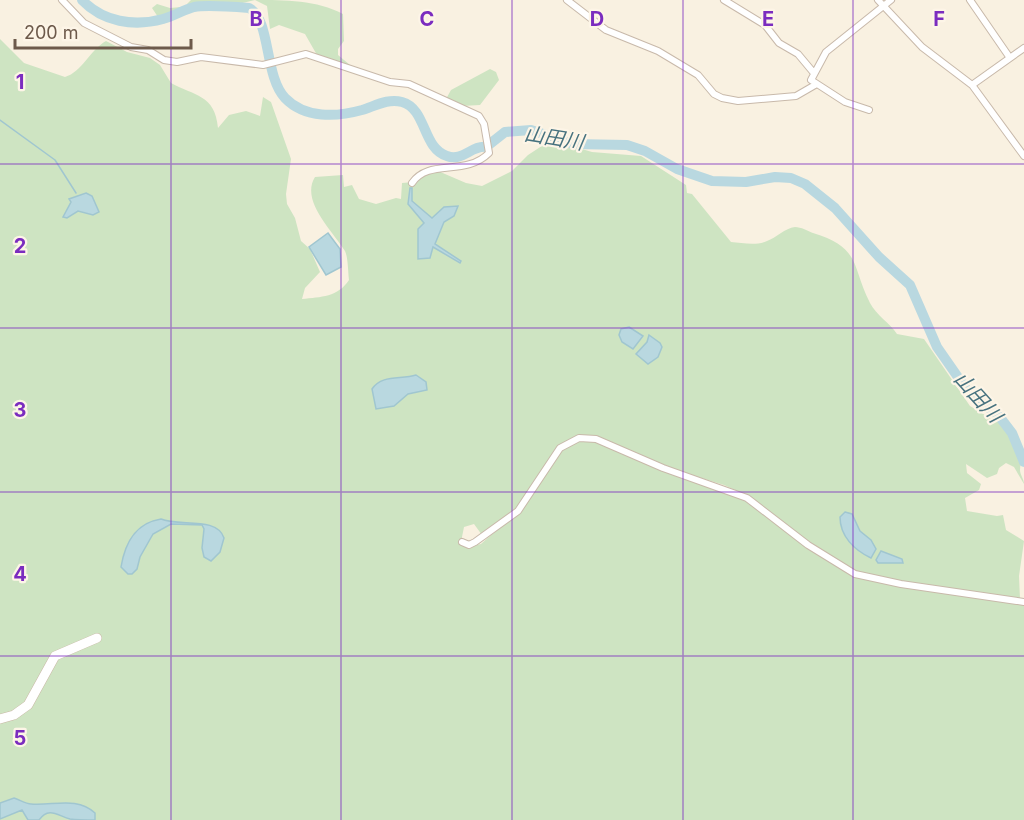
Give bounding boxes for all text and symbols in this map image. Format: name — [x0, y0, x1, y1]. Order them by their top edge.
text: B — [249, 7, 263, 31]
text: C — [420, 7, 434, 31]
text: D — [590, 7, 604, 31]
text: E — [762, 7, 774, 31]
text: F — [933, 7, 945, 31]
scale bar — [15, 12, 190, 50]
text: 200 m — [24, 22, 79, 43]
text: 1 — [16, 70, 24, 94]
water label: 山田川 — [522, 121, 587, 155]
text: 2 — [14, 234, 26, 258]
water label: 山田川 — [949, 367, 1008, 429]
text: 3 — [14, 398, 26, 422]
text: 4 — [13, 562, 27, 586]
text: 5 — [14, 726, 26, 750]

